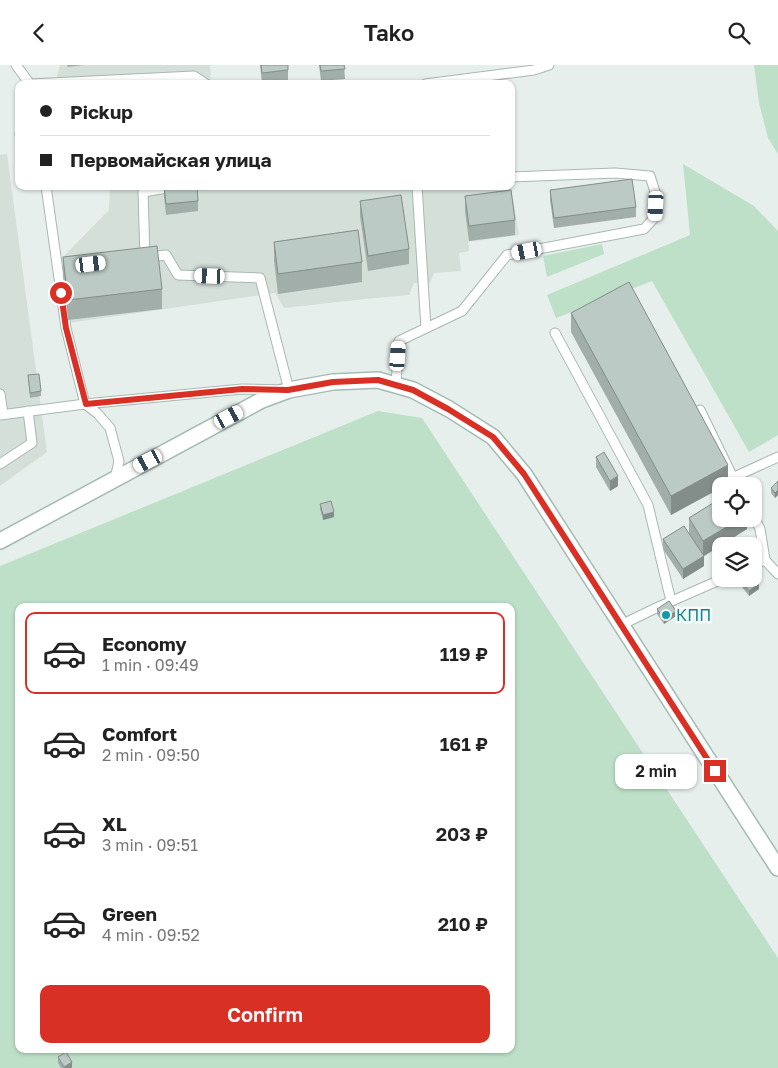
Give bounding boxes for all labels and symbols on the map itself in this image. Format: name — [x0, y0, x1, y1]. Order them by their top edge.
car — [647, 191, 664, 221]
car — [510, 241, 543, 261]
car — [75, 255, 106, 273]
car — [194, 268, 225, 284]
route start — [50, 282, 72, 304]
car — [389, 341, 406, 371]
car — [212, 403, 245, 431]
car — [131, 447, 164, 475]
place label: КПП — [676, 605, 711, 625]
marker: КПП — [660, 609, 672, 621]
callout: 2 min — [615, 753, 698, 789]
route end — [704, 760, 726, 782]

